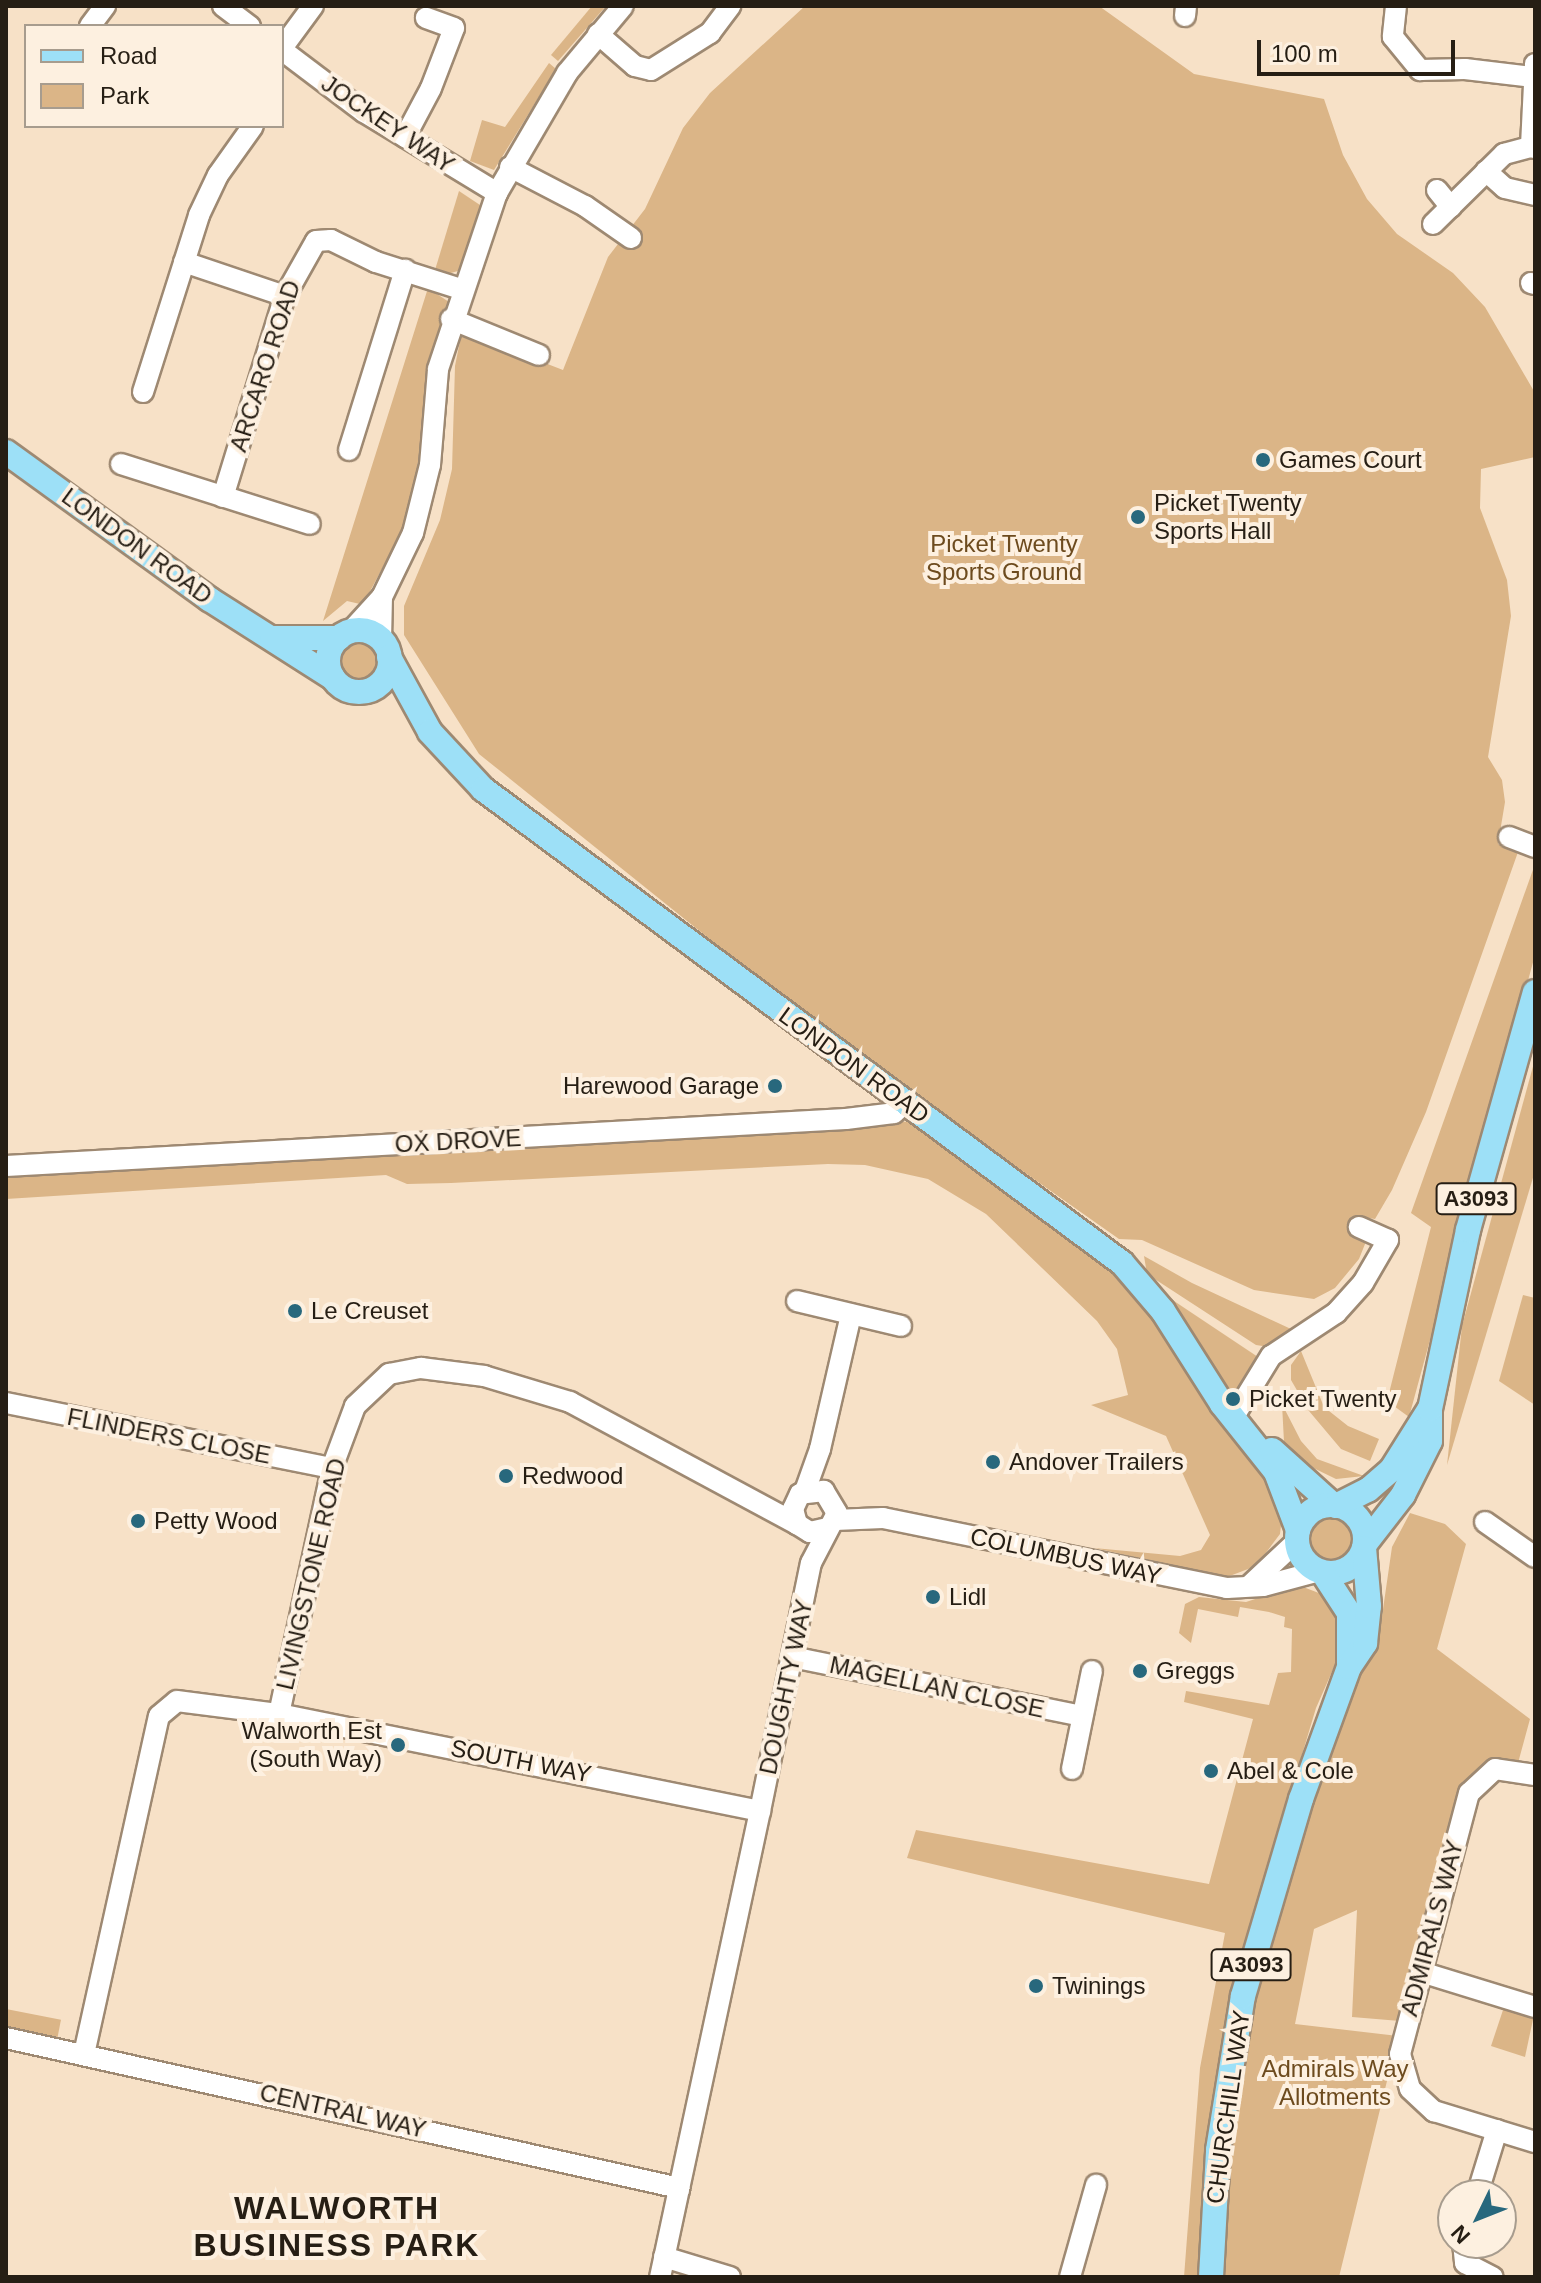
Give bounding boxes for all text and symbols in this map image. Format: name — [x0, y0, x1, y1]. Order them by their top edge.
legend — [24, 24, 284, 128]
scale bar — [1261, 24, 1459, 74]
text: 100 m — [1271, 40, 1338, 67]
text: Road — [100, 42, 157, 69]
street label: JOCKEY WAY — [316, 69, 460, 179]
text: Park — [100, 82, 149, 109]
street label: ARCARO ROAD — [224, 277, 306, 455]
place label: Games Court — [1279, 446, 1422, 474]
marker: Games Court — [1254, 451, 1272, 469]
street label: LONDON ROAD — [56, 482, 218, 610]
place label: Picket Twenty Sports Hall — [1154, 489, 1302, 545]
marker: Picket Twenty Sports Hall — [1129, 508, 1147, 526]
park label: Picket Twenty Sports Ground — [926, 530, 1082, 586]
street label: LONDON ROAD — [773, 1001, 935, 1129]
place label: Harewood Garage — [563, 1072, 759, 1100]
marker: Harewood Garage — [766, 1077, 784, 1095]
street label: OX DROVE — [394, 1123, 522, 1159]
road number: A3093 — [1434, 1181, 1518, 1217]
place label: Le Creuset — [311, 1297, 428, 1325]
marker: Le Creuset — [286, 1302, 304, 1320]
place label: Picket Twenty — [1249, 1385, 1397, 1413]
marker: Picket Twenty — [1224, 1390, 1242, 1408]
street label: FLINDERS CLOSE — [65, 1402, 273, 1470]
place label: Andover Trailers — [1009, 1448, 1184, 1476]
marker: Andover Trailers — [984, 1453, 1002, 1471]
street label: LIVINGSTONE ROAD — [270, 1455, 352, 1693]
place label: Redwood — [522, 1462, 623, 1490]
marker: Redwood — [497, 1467, 515, 1485]
place label: Petty Wood — [154, 1507, 278, 1535]
marker: Petty Wood — [129, 1512, 147, 1530]
street label: COLUMBUS WAY — [968, 1522, 1164, 1590]
place label: Lidl — [949, 1583, 986, 1611]
marker: Lidl — [924, 1588, 942, 1606]
street label: DOUGHTY WAY — [753, 1597, 819, 1777]
street label: MAGELLAN CLOSE — [827, 1650, 1047, 1724]
place label: Greggs — [1156, 1657, 1235, 1685]
marker: Greggs — [1131, 1662, 1149, 1680]
place label: Walworth Est (South Way) — [242, 1717, 382, 1773]
street label: SOUTH WAY — [448, 1733, 594, 1789]
marker: Walworth Est (South Way) — [389, 1736, 407, 1754]
place label: Abel & Cole — [1227, 1757, 1354, 1785]
marker: Abel & Cole — [1202, 1762, 1220, 1780]
street label: ADMIRALS WAY — [1395, 1837, 1469, 2019]
road number: A3093 — [1209, 1947, 1293, 1983]
place label: Twinings — [1052, 1972, 1145, 2000]
marker: Twinings — [1027, 1977, 1045, 1995]
street label: CHURCHILL WAY — [1200, 2008, 1256, 2206]
park label: Admirals Way Allotments — [1261, 2055, 1409, 2111]
street label: CENTRAL WAY — [257, 2078, 429, 2144]
north arrow — [1437, 2179, 1517, 2259]
district label: WALWORTH BUSINESS PARK — [194, 2190, 480, 2265]
text: N — [1446, 2220, 1475, 2249]

